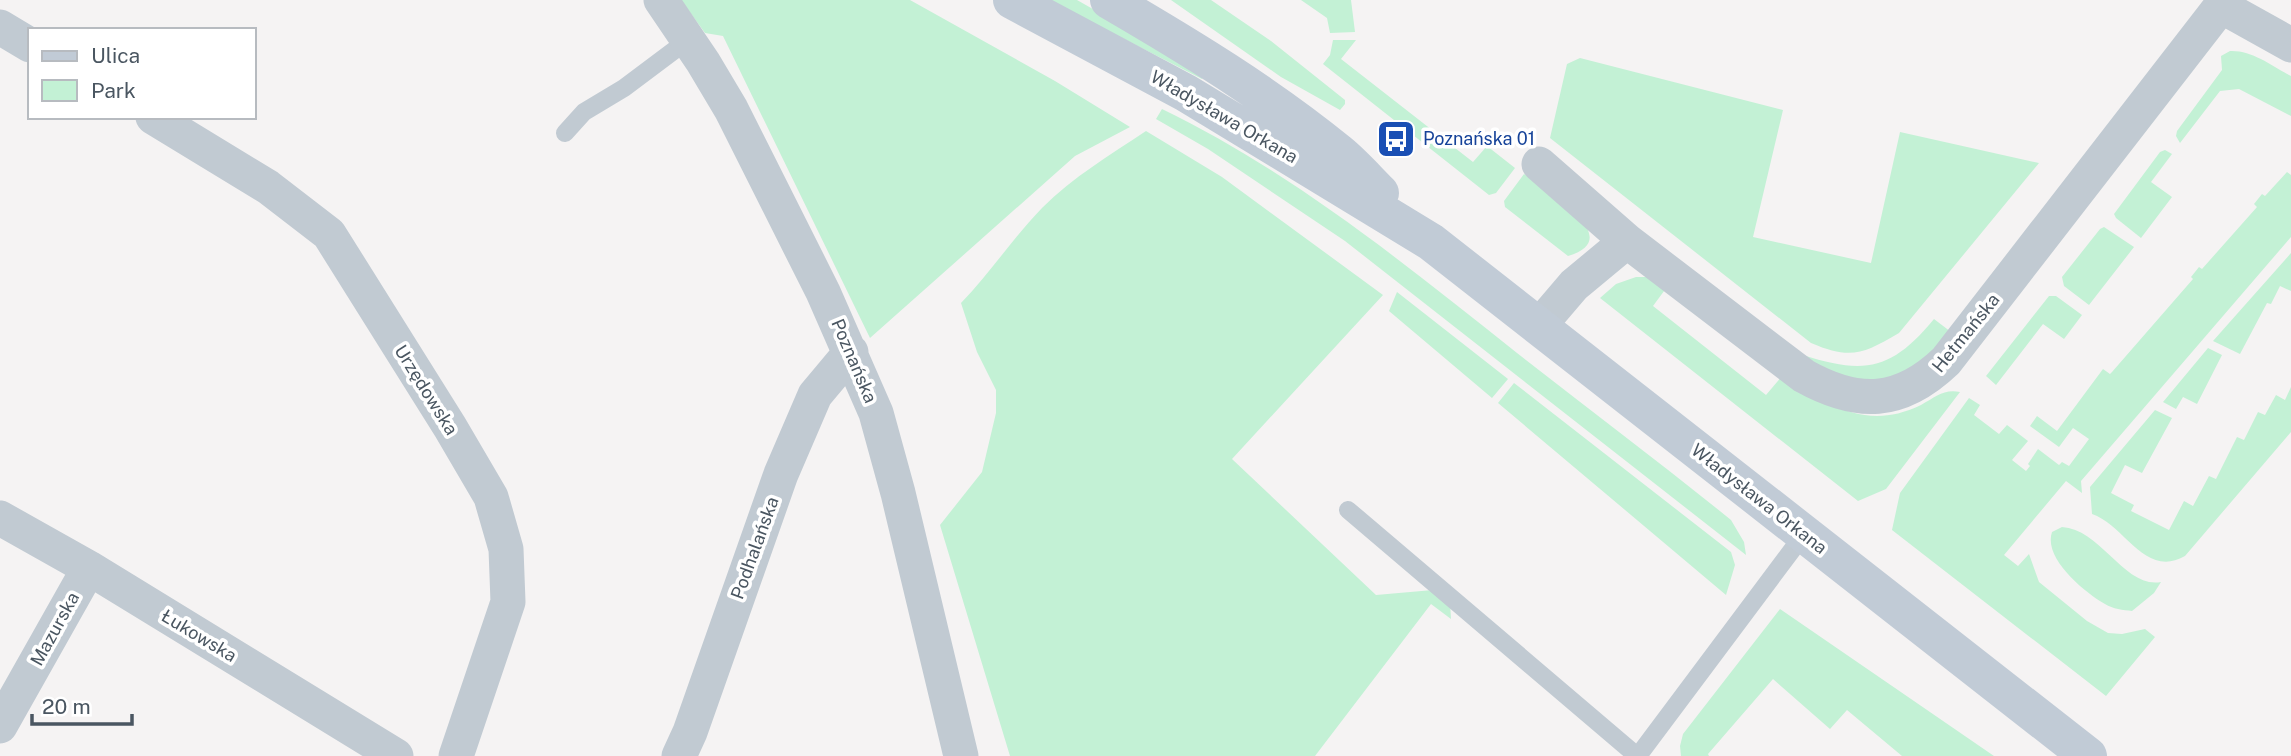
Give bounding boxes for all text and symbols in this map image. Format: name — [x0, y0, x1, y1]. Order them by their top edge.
legend — [28, 28, 256, 119]
text: Ulica — [91, 43, 140, 68]
street label: Władysława Orkana — [1147, 66, 1302, 167]
text: Park — [91, 78, 136, 103]
bus stop icon: Poznańska 01 — [1375, 118, 1417, 160]
place label: Poznańska 01 — [1423, 128, 1535, 149]
street label: Hetmańska — [1928, 289, 2004, 376]
street label: Poznańska — [827, 316, 882, 406]
street label: Urzędowska — [390, 341, 462, 439]
street label: Władysława Orkana — [1687, 439, 1831, 558]
street label: Podhalańska — [726, 494, 783, 602]
street label: Mazurska — [26, 588, 83, 669]
street label: Łukowska — [158, 605, 240, 666]
scale bar — [32, 682, 131, 726]
text: 20 m — [42, 694, 91, 719]

